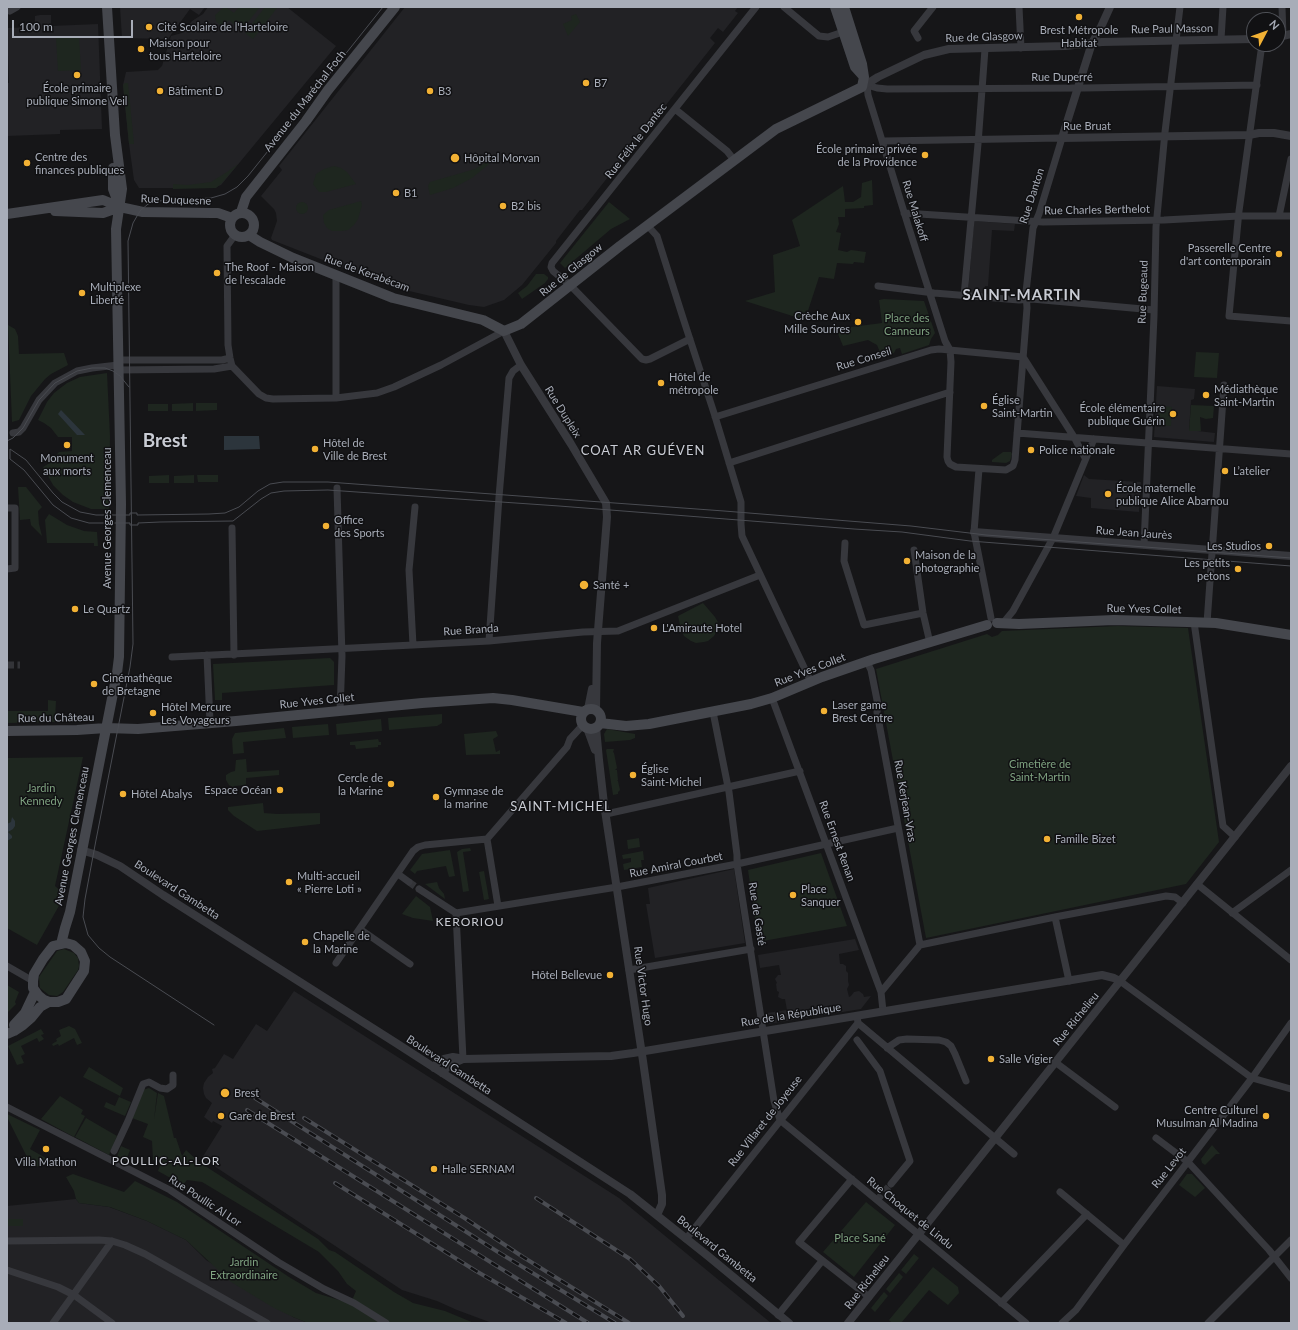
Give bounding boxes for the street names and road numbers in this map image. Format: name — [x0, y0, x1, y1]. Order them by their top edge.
street label: Rue Paul Masson — [1131, 22, 1213, 36]
street label: Rue de Glasgow — [945, 29, 1023, 45]
street label: Avenue du Maréchal Foch — [261, 48, 349, 154]
street label: Rue Duperré — [1031, 70, 1093, 84]
street label: Rue Félix le Dantec — [602, 101, 670, 181]
street label: Rue Bruat — [1063, 119, 1111, 133]
street label: Rue Danton — [1017, 167, 1047, 225]
street label: Rue Malakoff — [899, 179, 931, 243]
street label: Rue Duquesne — [140, 192, 212, 208]
street label: Rue Charles Berthelot — [1044, 202, 1150, 218]
street label: Rue de Glasgow — [537, 241, 605, 299]
street label: Rue de Kerabécam — [322, 251, 412, 295]
street label: Rue Bugeaud — [1135, 260, 1151, 324]
street label: Rue Conseil — [835, 344, 893, 374]
street label: Rue Dupleix — [542, 384, 584, 440]
street label: Avenue Georges Clemenceau — [100, 447, 114, 589]
street label: Rue Jean Jaurès — [1095, 524, 1173, 542]
street label: Rue Yves Collet — [1106, 602, 1182, 616]
street label: Rue Branda — [443, 621, 499, 639]
street label: Rue Yves Collet — [773, 650, 847, 690]
street label: Rue Yves Collet — [279, 691, 355, 711]
street label: Rue du Château — [18, 711, 94, 725]
street label: Rue Kerjean-Vras — [891, 759, 919, 843]
street label: Avenue Georges Clemenceau — [52, 765, 92, 907]
street label: Rue Ernest Renan — [816, 799, 858, 883]
street label: Rue Amiral Courbet — [628, 849, 724, 881]
street label: Boulevard Gambetta — [132, 858, 222, 922]
street label: Rue de Gasté — [745, 881, 769, 947]
street label: Rue Victor Hugo — [631, 945, 655, 1027]
street label: Rue Richelieu — [1050, 989, 1102, 1049]
street label: Rue de la République — [740, 1001, 842, 1029]
street label: Boulevard Gambetta — [404, 1033, 494, 1097]
street label: Rue Villaret de Joyeuse — [725, 1073, 805, 1169]
street label: Rue Levot — [1149, 1145, 1189, 1191]
street label: Rue Poullic Al Lor — [166, 1172, 244, 1230]
street label: Rue Choquet de Lindu — [864, 1174, 956, 1252]
street label: Boulevard Gambetta — [674, 1213, 760, 1285]
street label: Rue Richelieu — [842, 1252, 892, 1312]

